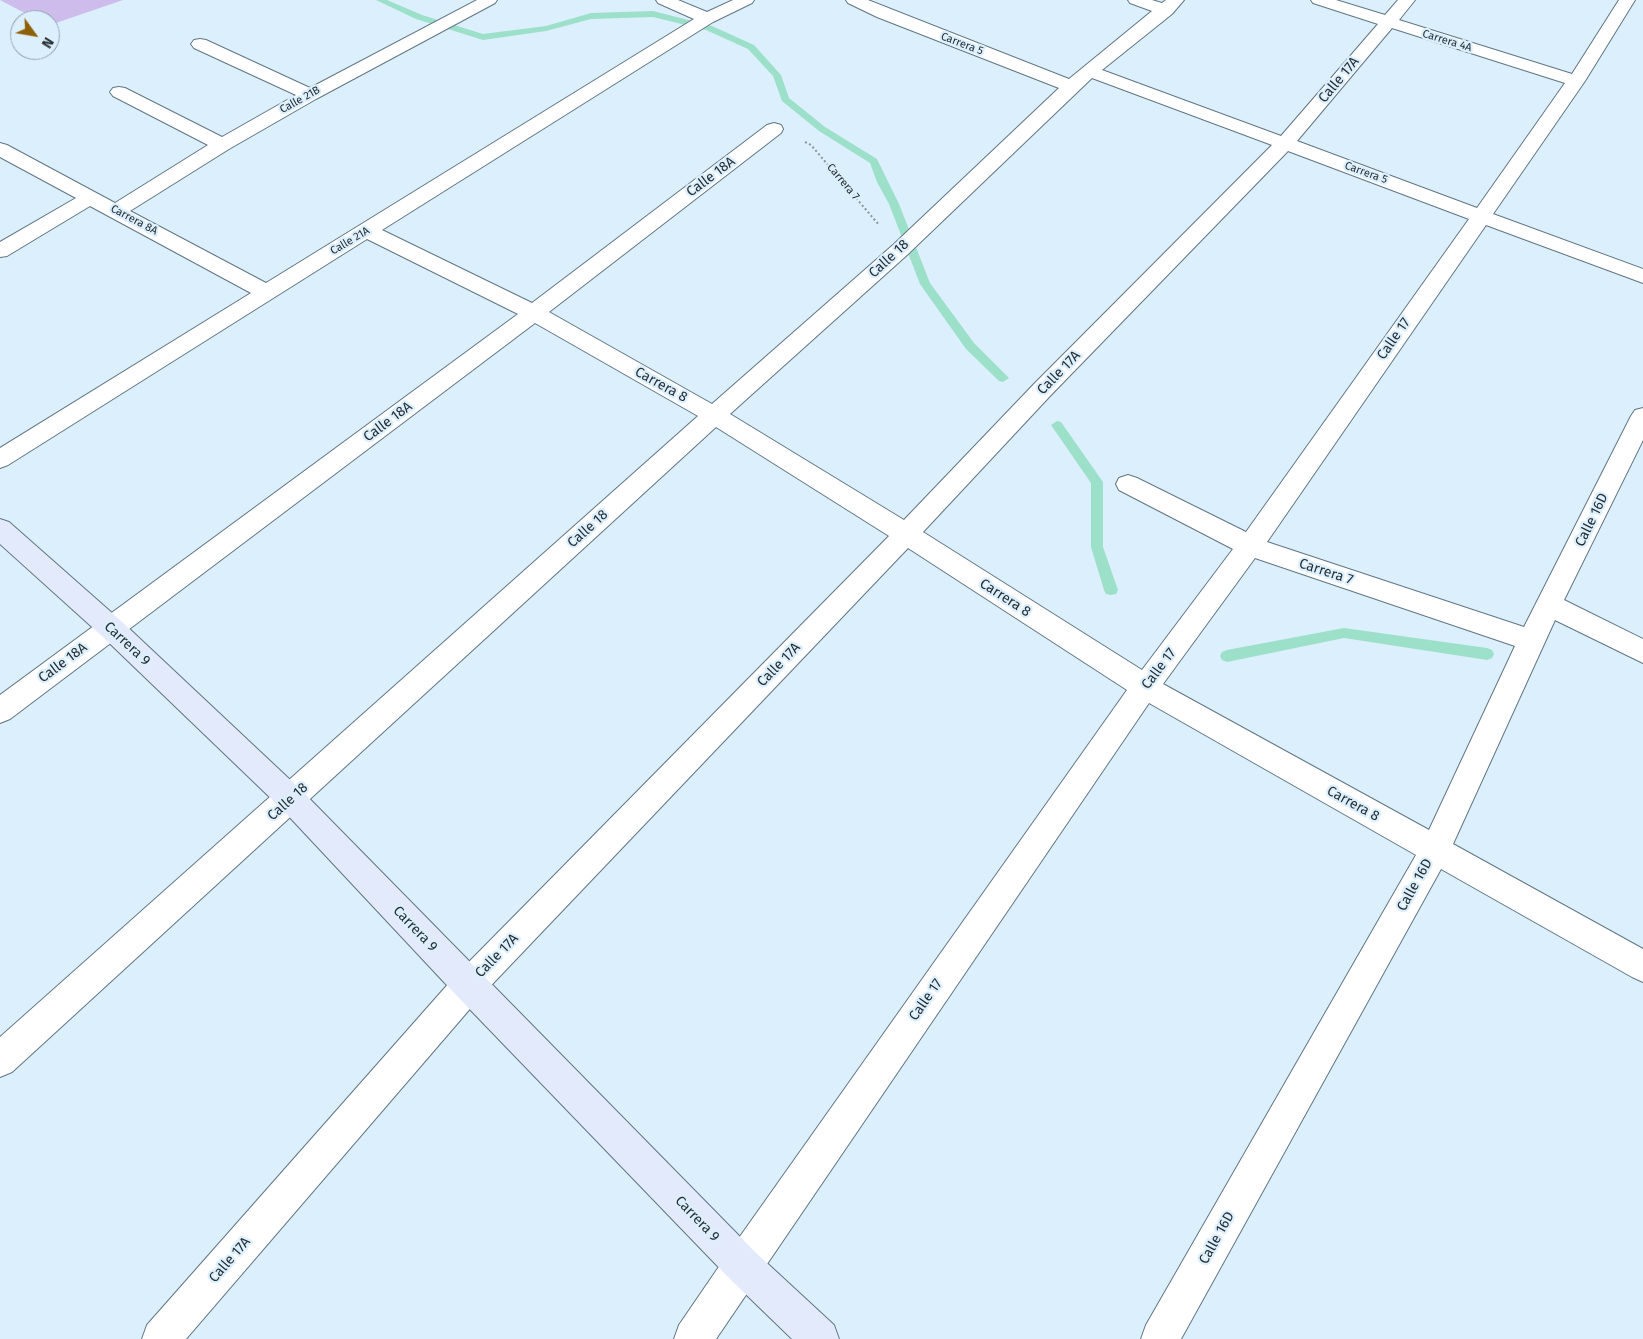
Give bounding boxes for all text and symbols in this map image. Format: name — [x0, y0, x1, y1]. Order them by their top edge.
north arrow — [10, 10, 60, 60]
street label: Carrera 4A — [1421, 27, 1473, 55]
street label: Carrera 5 — [939, 30, 985, 58]
text: N — [38, 34, 57, 51]
street label: Calle 17A — [1315, 54, 1363, 106]
street label: Calle 21B — [278, 84, 322, 116]
street label: Calle 18A — [683, 153, 739, 201]
street label: Carrera 5 — [1343, 159, 1389, 187]
street label: Carrera 7 — [824, 161, 862, 203]
street label: Carrera 8A — [108, 202, 160, 238]
street label: Calle 21A — [328, 224, 372, 258]
street label: Calle 18 — [866, 236, 912, 282]
street label: Calle 17 — [1374, 315, 1414, 363]
street label: Calle 17A — [1034, 348, 1084, 398]
street label: Carrera 8 — [632, 364, 690, 406]
street label: Calle 18A — [360, 398, 416, 446]
street label: Calle 16D — [1572, 491, 1612, 549]
street label: Calle 18 — [564, 507, 612, 551]
street label: Carrera 7 — [1297, 555, 1355, 589]
street label: Carrera 8 — [976, 575, 1034, 621]
street label: Carrera 9 — [100, 618, 154, 670]
street label: Calle 18A — [35, 639, 91, 687]
street label: Calle 17A — [754, 640, 804, 690]
street label: Calle 17 — [1138, 645, 1180, 693]
street label: Calle 18 — [264, 780, 312, 824]
street label: Carrera 8 — [1324, 783, 1382, 825]
street label: Calle 16D — [1394, 856, 1436, 914]
street label: Carrera 9 — [389, 903, 441, 955]
street label: Calle 17A — [472, 931, 522, 981]
street label: Calle 17 — [906, 976, 946, 1024]
street label: Carrera 9 — [671, 1193, 723, 1245]
street label: Calle 16D — [1196, 1209, 1238, 1267]
street label: Calle 17A — [206, 1234, 254, 1286]

